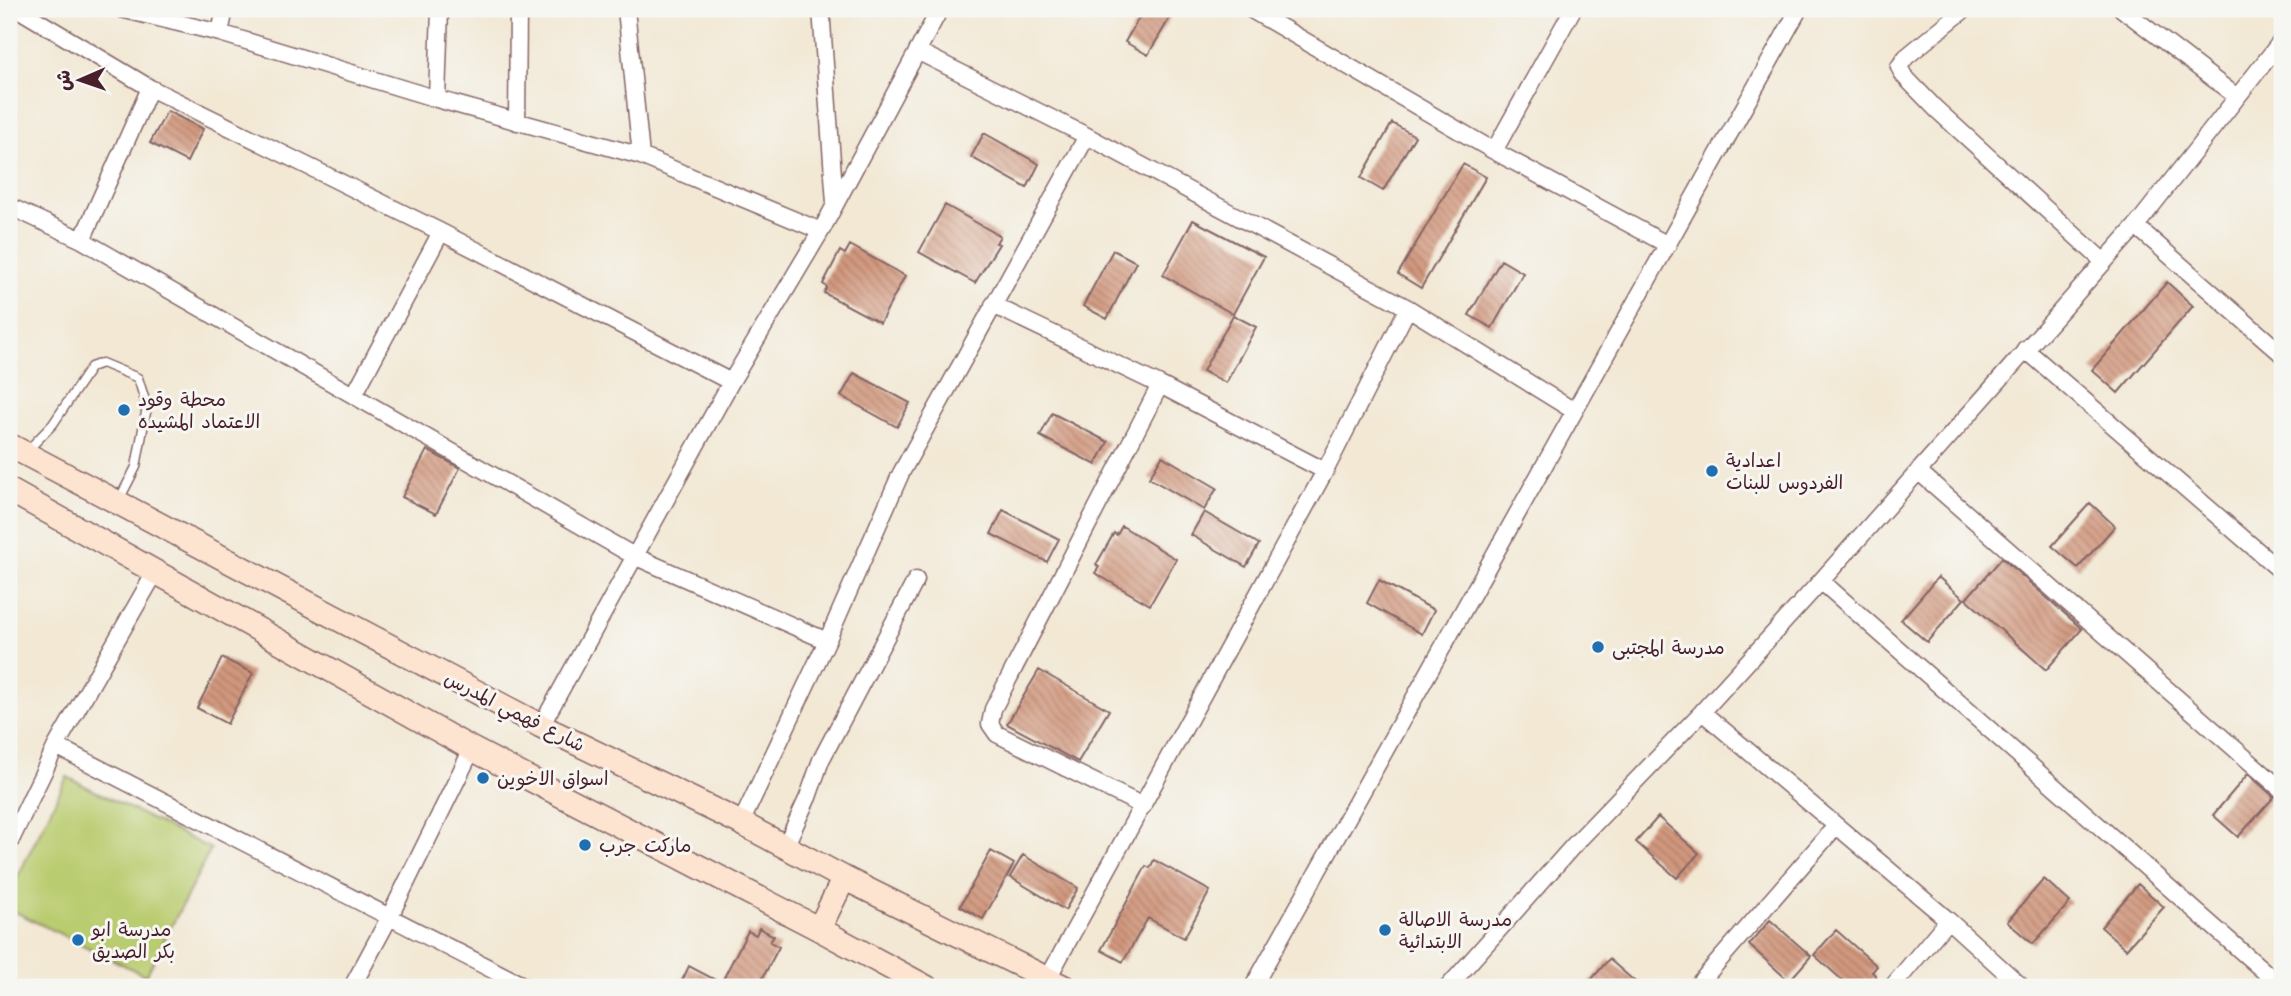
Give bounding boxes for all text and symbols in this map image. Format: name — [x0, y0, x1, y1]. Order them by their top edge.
north arrow — [46, 46, 116, 116]
text: ش — [50, 69, 80, 91]
place label: محطة وقود الاعتماد المشيده — [138, 386, 260, 438]
marker: محطة وقود الاعتماد المشيده — [116, 402, 132, 418]
place label: اعدادية الفردوس للبنات — [1726, 447, 1843, 499]
marker: اعدادية الفردوس للبنات — [1704, 463, 1720, 479]
place label: مدرسة المجتبى — [1612, 634, 1725, 664]
marker: مدرسة المجتبى — [1590, 639, 1606, 655]
street label: شارع فهمي المدرس — [439, 664, 590, 761]
place label: اسواق الاخوين — [497, 765, 609, 795]
marker: اسواق الاخوين — [475, 770, 491, 786]
place label: ماركت جرب — [599, 832, 691, 862]
marker: ماركت جرب — [577, 837, 593, 853]
place label: مدرسة الاصالة الابتدائية — [1399, 906, 1512, 958]
place label: مدرسة ابو بكر الصديق — [90, 916, 175, 968]
marker: مدرسة الاصالة الابتدائية — [1377, 922, 1393, 938]
marker: مدرسة ابو بكر الصديق — [70, 932, 86, 948]

